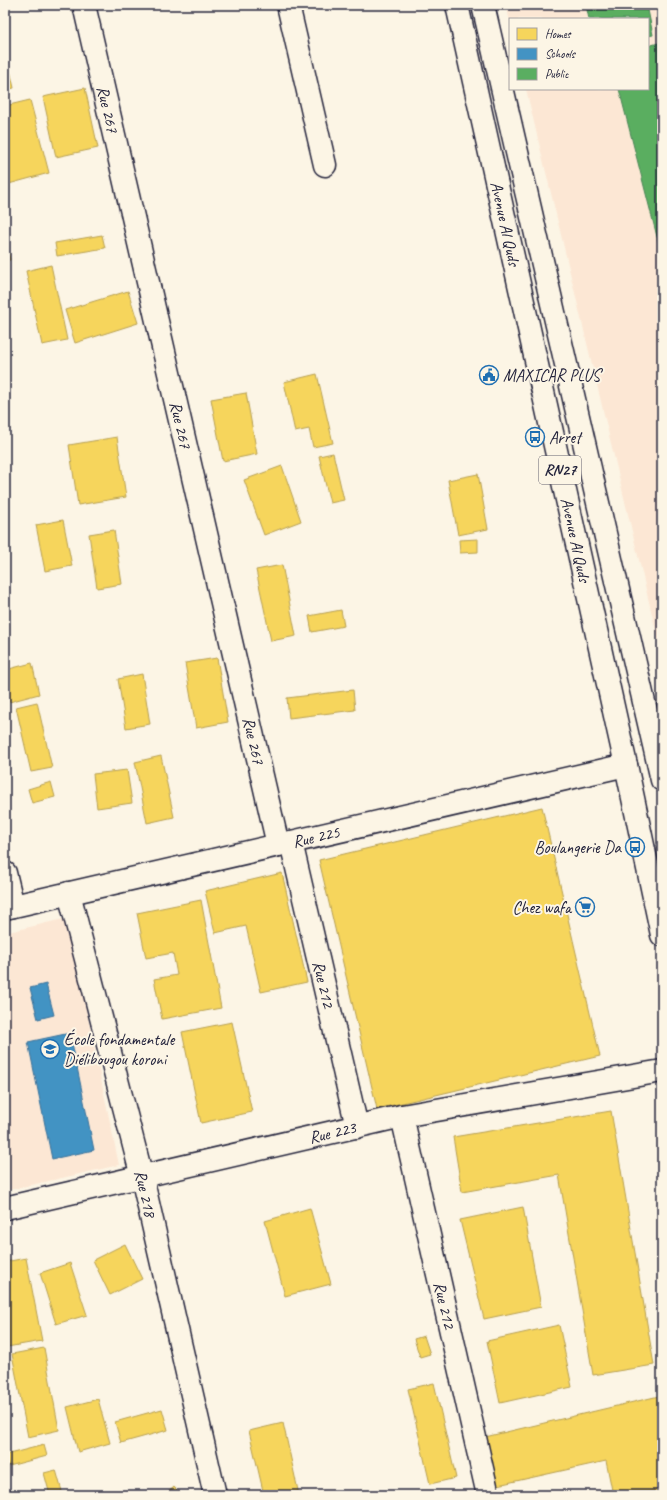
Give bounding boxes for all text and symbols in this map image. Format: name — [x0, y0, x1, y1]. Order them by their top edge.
legend — [509, 18, 649, 90]
text: Homes — [545, 26, 572, 42]
text: Schools — [545, 46, 577, 62]
text: Public — [545, 66, 569, 82]
street label: Rue 267 — [92, 84, 124, 136]
street label: Avenue Al Quds — [486, 179, 525, 269]
public building icon: MAXICAR PLUS — [478, 364, 500, 386]
place label: MAXICAR PLUS — [503, 365, 604, 386]
street label: Rue 267 — [165, 399, 197, 452]
bus stop icon: Arret — [524, 426, 546, 448]
place label: Arret — [549, 427, 583, 448]
road number: RN27 — [539, 456, 581, 484]
street label: Avenue Al Quds — [556, 496, 596, 585]
street label: Rue 267 — [238, 715, 270, 767]
street label: Rue 225 — [290, 821, 343, 852]
bus stop icon: Boulangerie Da — [624, 836, 646, 858]
place label: Boulangerie Da — [535, 837, 623, 858]
supermarket icon: Chez wafa — [574, 896, 596, 918]
place label: Chez wafa — [513, 897, 573, 918]
street label: Rue 212 — [308, 959, 340, 1011]
place label: École fondamentale Diélibougou koroni — [64, 1028, 176, 1070]
school or university icon: École fondamentale Diélibougou koroni — [39, 1038, 61, 1060]
street label: Rue 223 — [307, 1116, 359, 1148]
street label: Rue 218 — [130, 1168, 162, 1221]
street label: Rue 212 — [429, 1280, 461, 1332]

